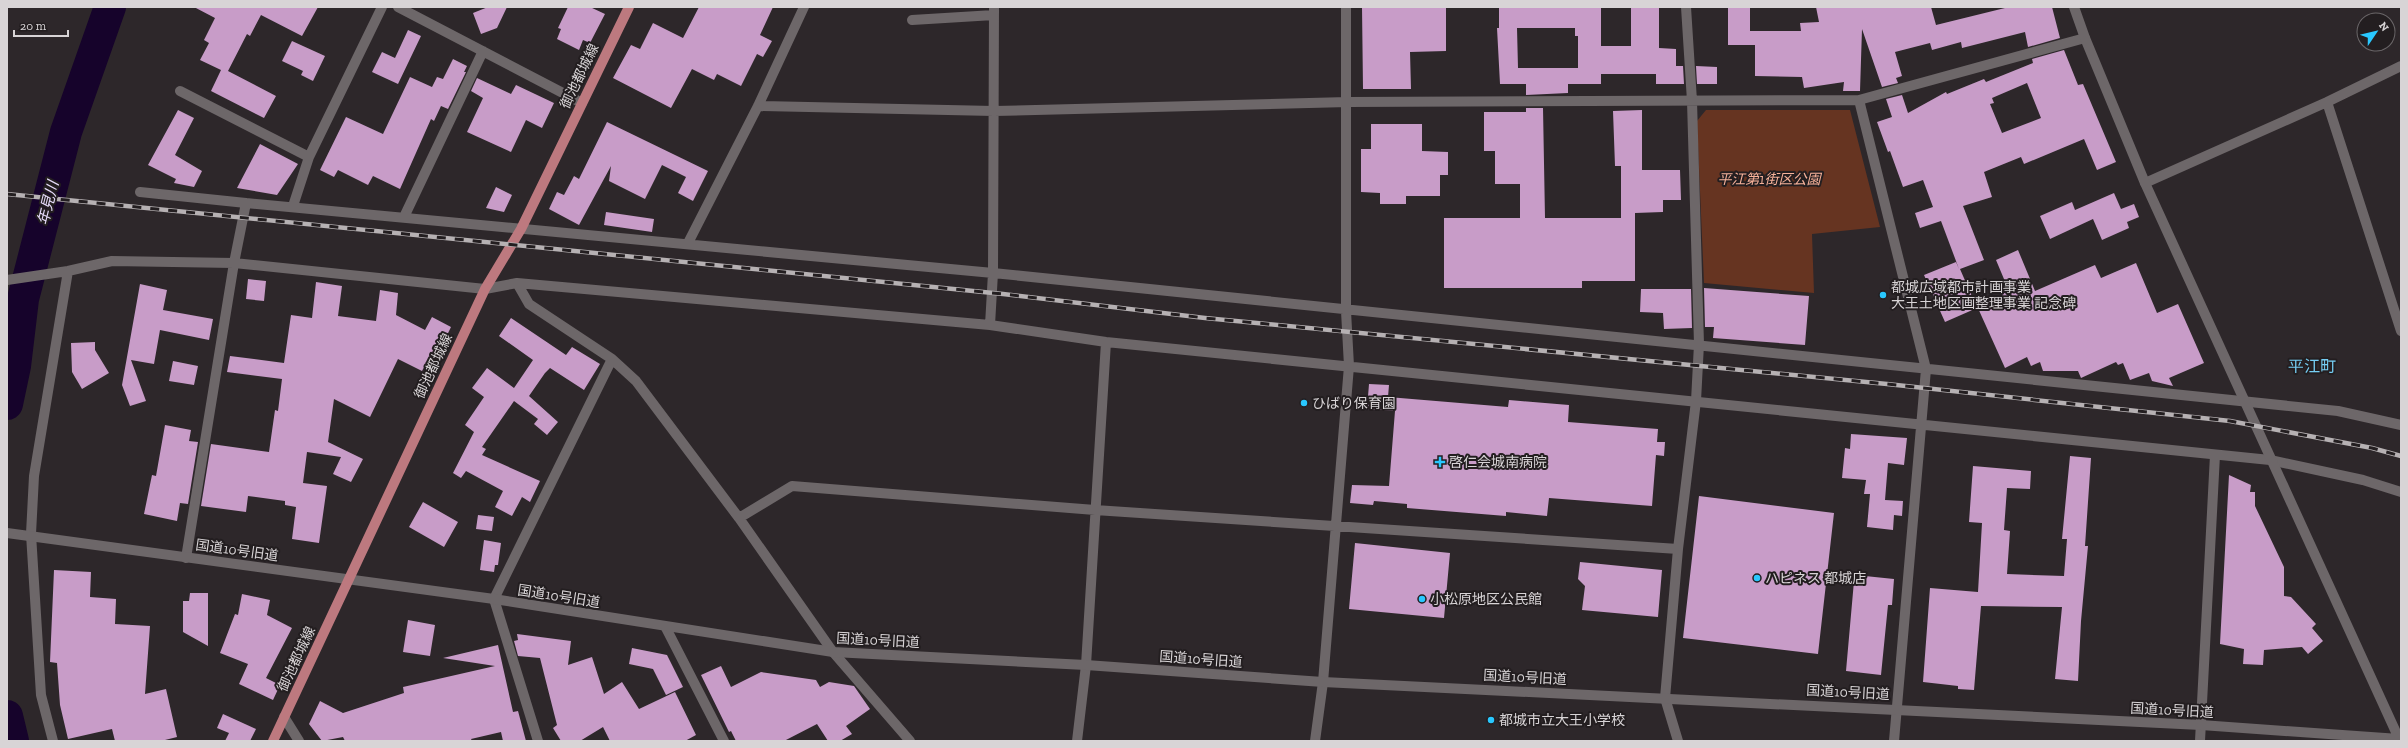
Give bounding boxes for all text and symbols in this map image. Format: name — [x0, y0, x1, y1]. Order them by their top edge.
scale bar — [14, 12, 68, 38]
north arrow — [2356, 12, 2396, 52]
text: 20 m — [20, 19, 47, 33]
text: N — [2376, 19, 2392, 34]
street label: 御池都城線 — [556, 41, 602, 111]
park label: 平江第1街区公園 — [1717, 171, 1823, 188]
water label: 年見川 — [34, 177, 63, 227]
place label: 都城広域都市計画事業 大王土地区画整理事業 記念碑 — [1891, 279, 2076, 312]
marker: 都城広域都市計画事業 大王土地区画整理事業 記念碑 — [1878, 290, 1888, 300]
street label: 御池都城線 — [411, 331, 456, 402]
district label: 平江町 — [2288, 357, 2336, 376]
place label: ひばり保育園 — [1312, 395, 1396, 412]
marker: ひばり保育園 — [1299, 398, 1309, 408]
place label: 啓仁会城南病院 — [1449, 454, 1547, 471]
marker: 啓仁会城南病院 — [1434, 456, 1446, 468]
street label: 国道10号旧道 — [194, 536, 279, 565]
place label: ハピネス 都城店 — [1765, 570, 1866, 587]
marker: ハピネス 都城店 — [1752, 573, 1762, 583]
street label: 国道10号旧道 — [516, 582, 601, 611]
place label: 小松原地区公民館 — [1430, 591, 1542, 608]
marker: 小松原地区公民館 — [1417, 594, 1427, 604]
street label: 御池都城線 — [274, 624, 319, 695]
street label: 国道10号旧道 — [836, 630, 920, 651]
street label: 国道10号旧道 — [1159, 648, 1243, 671]
street label: 国道10号旧道 — [1483, 667, 1567, 688]
street label: 国道10号旧道 — [1806, 682, 1890, 703]
street label: 国道10号旧道 — [2130, 700, 2214, 721]
place label: 都城市立大王小学校 — [1499, 712, 1625, 729]
marker: 都城市立大王小学校 — [1486, 715, 1496, 725]

